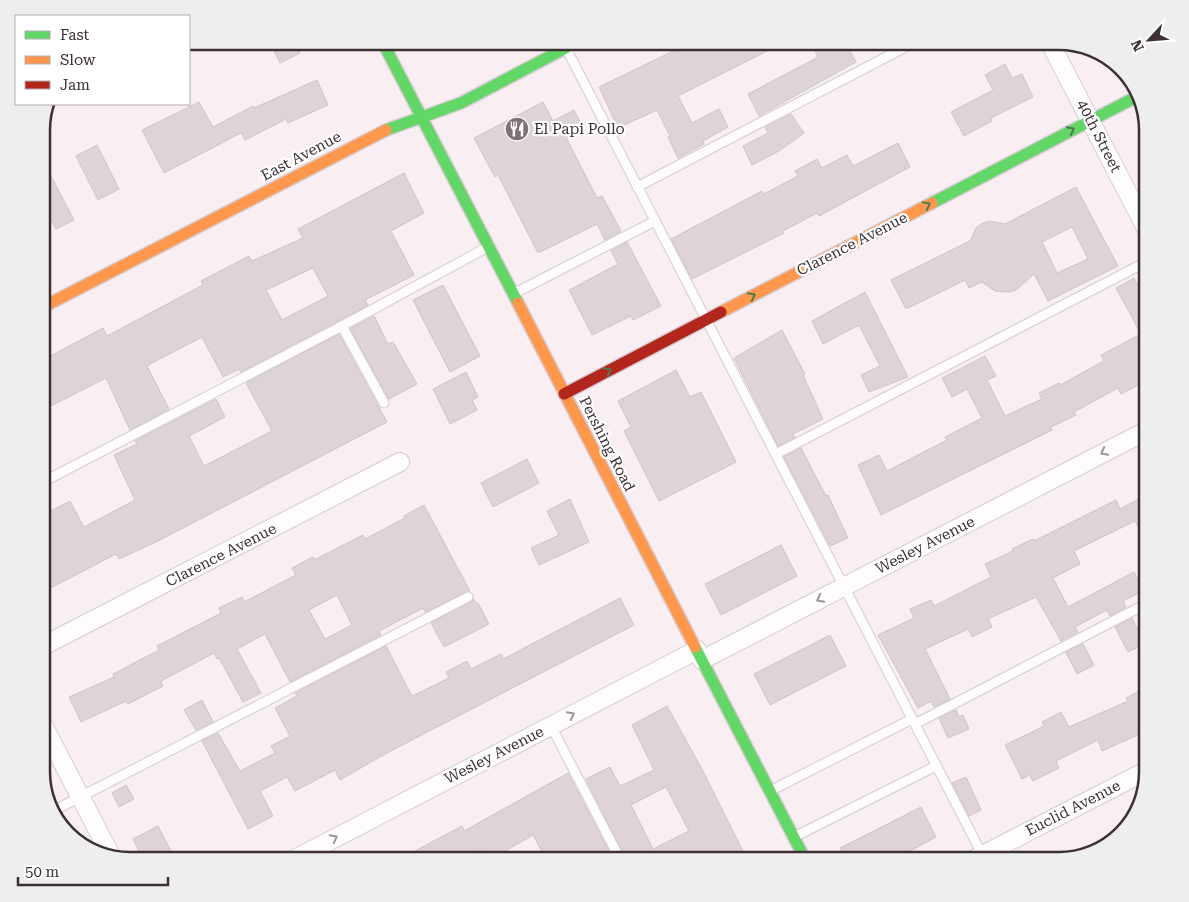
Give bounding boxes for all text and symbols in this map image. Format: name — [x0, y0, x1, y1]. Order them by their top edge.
legend — [15, 15, 190, 105]
north arrow — [1124, 15, 1174, 65]
text: Fast — [60, 26, 90, 44]
text: N — [1128, 37, 1147, 54]
text: Slow — [60, 51, 96, 69]
text: Jam — [60, 76, 90, 94]
street label: 40th Street — [1073, 97, 1125, 176]
restaurant icon: El Papi Pollo — [504, 116, 530, 142]
place label: El Papi Pollo — [534, 120, 625, 138]
one-way arrow — [1066, 126, 1075, 136]
street label: East Avenue — [258, 127, 344, 185]
one-way arrow — [922, 201, 931, 211]
street label: Clarence Avenue — [794, 208, 910, 280]
one-way arrow — [747, 292, 756, 302]
one-way arrow — [602, 367, 611, 377]
street label: Pershing Road — [575, 394, 639, 495]
one-way arrow — [1101, 446, 1110, 456]
street label: Wesley Avenue — [872, 512, 978, 578]
street label: Clarence Avenue — [163, 519, 279, 591]
one-way arrow — [816, 593, 825, 603]
one-way arrow — [566, 711, 575, 721]
street label: Wesley Avenue — [441, 722, 547, 788]
street label: Euclid Avenue — [1023, 776, 1123, 840]
one-way arrow — [329, 834, 338, 844]
scale bar — [18, 854, 168, 886]
text: 50 m — [25, 863, 60, 881]

